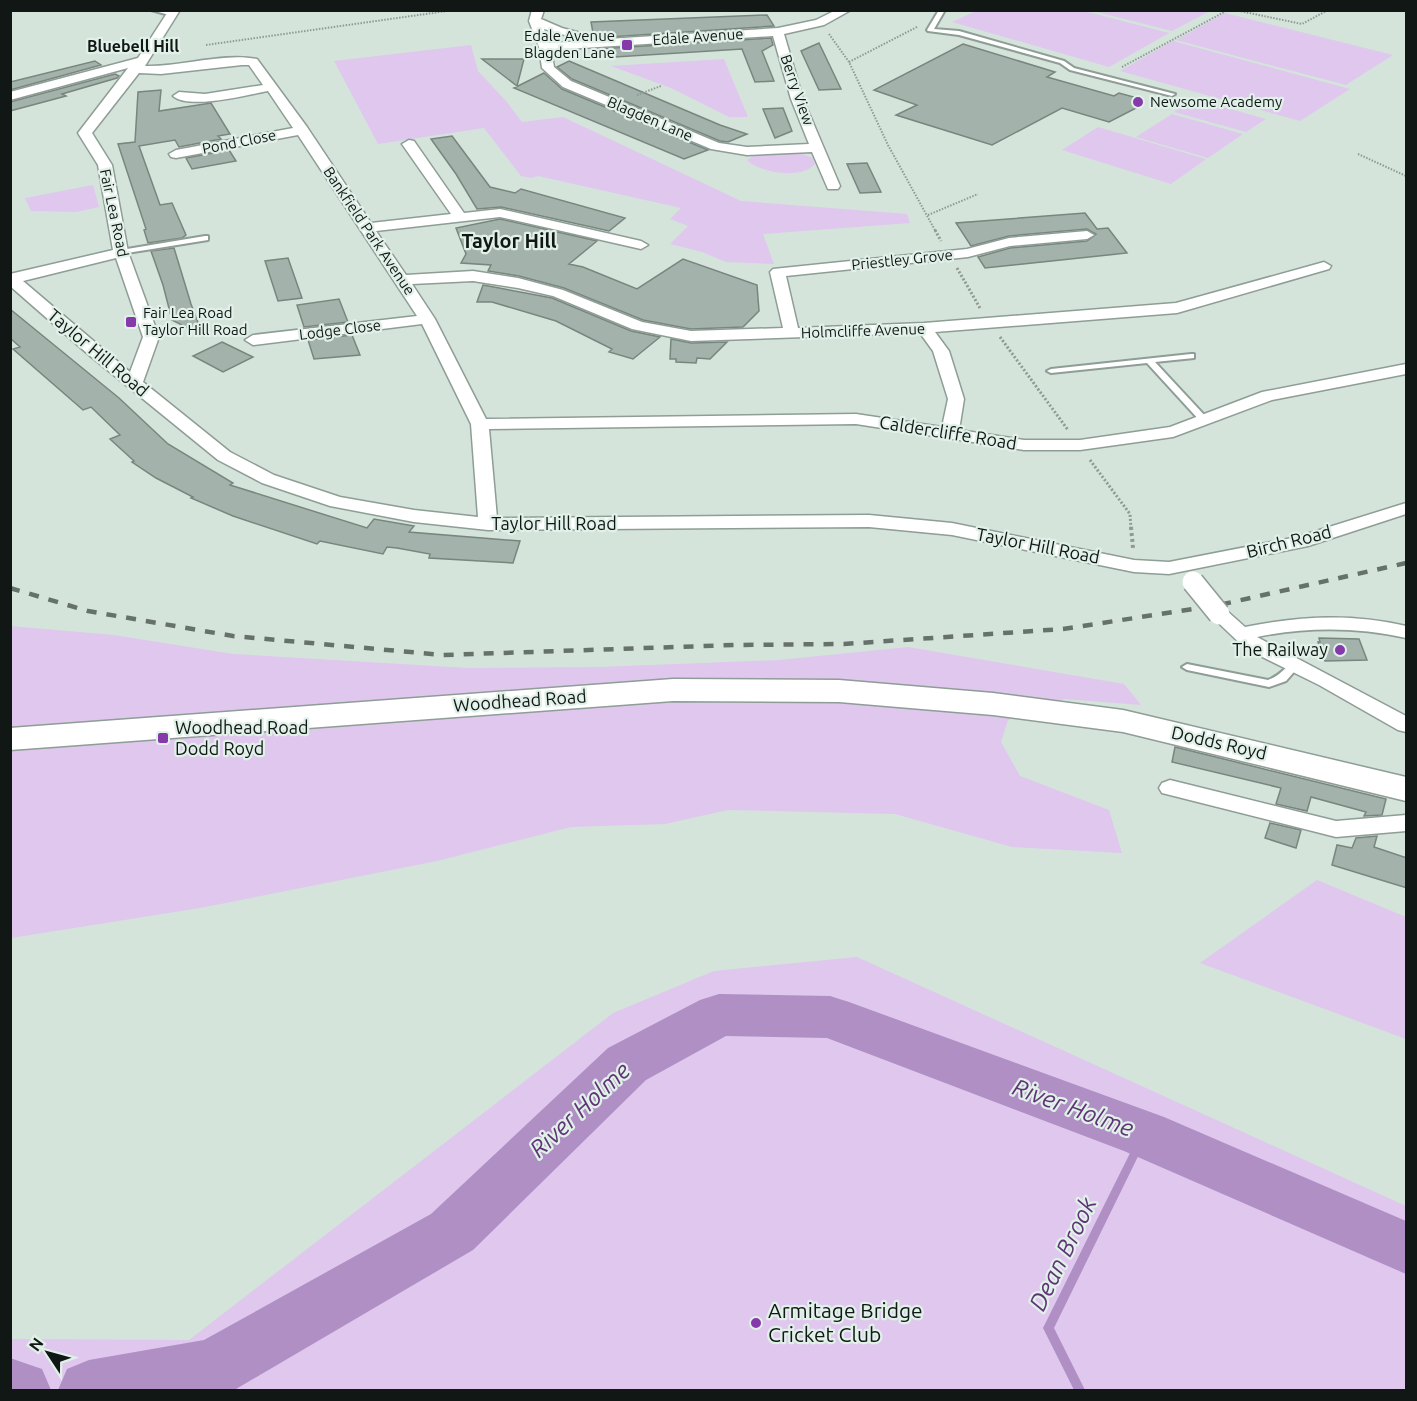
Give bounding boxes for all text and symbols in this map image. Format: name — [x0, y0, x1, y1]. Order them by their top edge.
street label: Edale Avenue — [652, 25, 744, 48]
place label: Edale Avenue Blagden Lane — [524, 27, 615, 61]
district label: Bluebell Hill — [87, 37, 179, 55]
marker: Edale Avenue Blagden Lane — [620, 38, 634, 52]
street label: Berry View — [777, 52, 818, 128]
street label: Blagden Lane — [605, 93, 695, 144]
place label: Newsome Academy — [1150, 93, 1282, 110]
marker: Newsome Academy — [1131, 95, 1145, 109]
street label: Pond Close — [200, 126, 277, 157]
street label: Bankfield Park Avenue — [320, 163, 419, 298]
street label: Fair Lea Road — [97, 167, 132, 258]
district label: Taylor Hill — [461, 229, 557, 252]
street label: Priestley Grove — [850, 246, 953, 273]
street label: Taylor Hill Road — [44, 304, 153, 400]
place label: Fair Lea Road Taylor Hill Road — [143, 304, 247, 338]
marker: Fair Lea Road Taylor Hill Road — [124, 315, 138, 329]
street label: Lodge Close — [298, 316, 382, 343]
street label: Holmcliffe Avenue — [801, 320, 925, 341]
street label: Caldercliffe Road — [878, 411, 1018, 453]
street label: Taylor Hill Road — [491, 513, 617, 533]
street label: Birch Road — [1244, 521, 1333, 561]
street label: Taylor Hill Road — [975, 523, 1102, 567]
place label: The Railway — [1232, 639, 1328, 659]
marker: The Railway — [1333, 643, 1347, 657]
street label: Woodhead Road — [453, 685, 587, 715]
place label: Woodhead Road Dodd Royd — [175, 717, 309, 758]
street label: Dodds Royd — [1170, 721, 1269, 763]
marker: Woodhead Road Dodd Royd — [156, 731, 170, 745]
water label: River Holme — [524, 1056, 635, 1163]
water label: River Holme — [1009, 1073, 1137, 1142]
water label: Dean Brook — [1023, 1192, 1102, 1315]
place label: Armitage Bridge Cricket Club — [768, 1298, 923, 1346]
marker: Armitage Bridge Cricket Club — [749, 1316, 763, 1330]
north arrow — [18, 1323, 78, 1383]
text: N — [25, 1334, 47, 1354]

